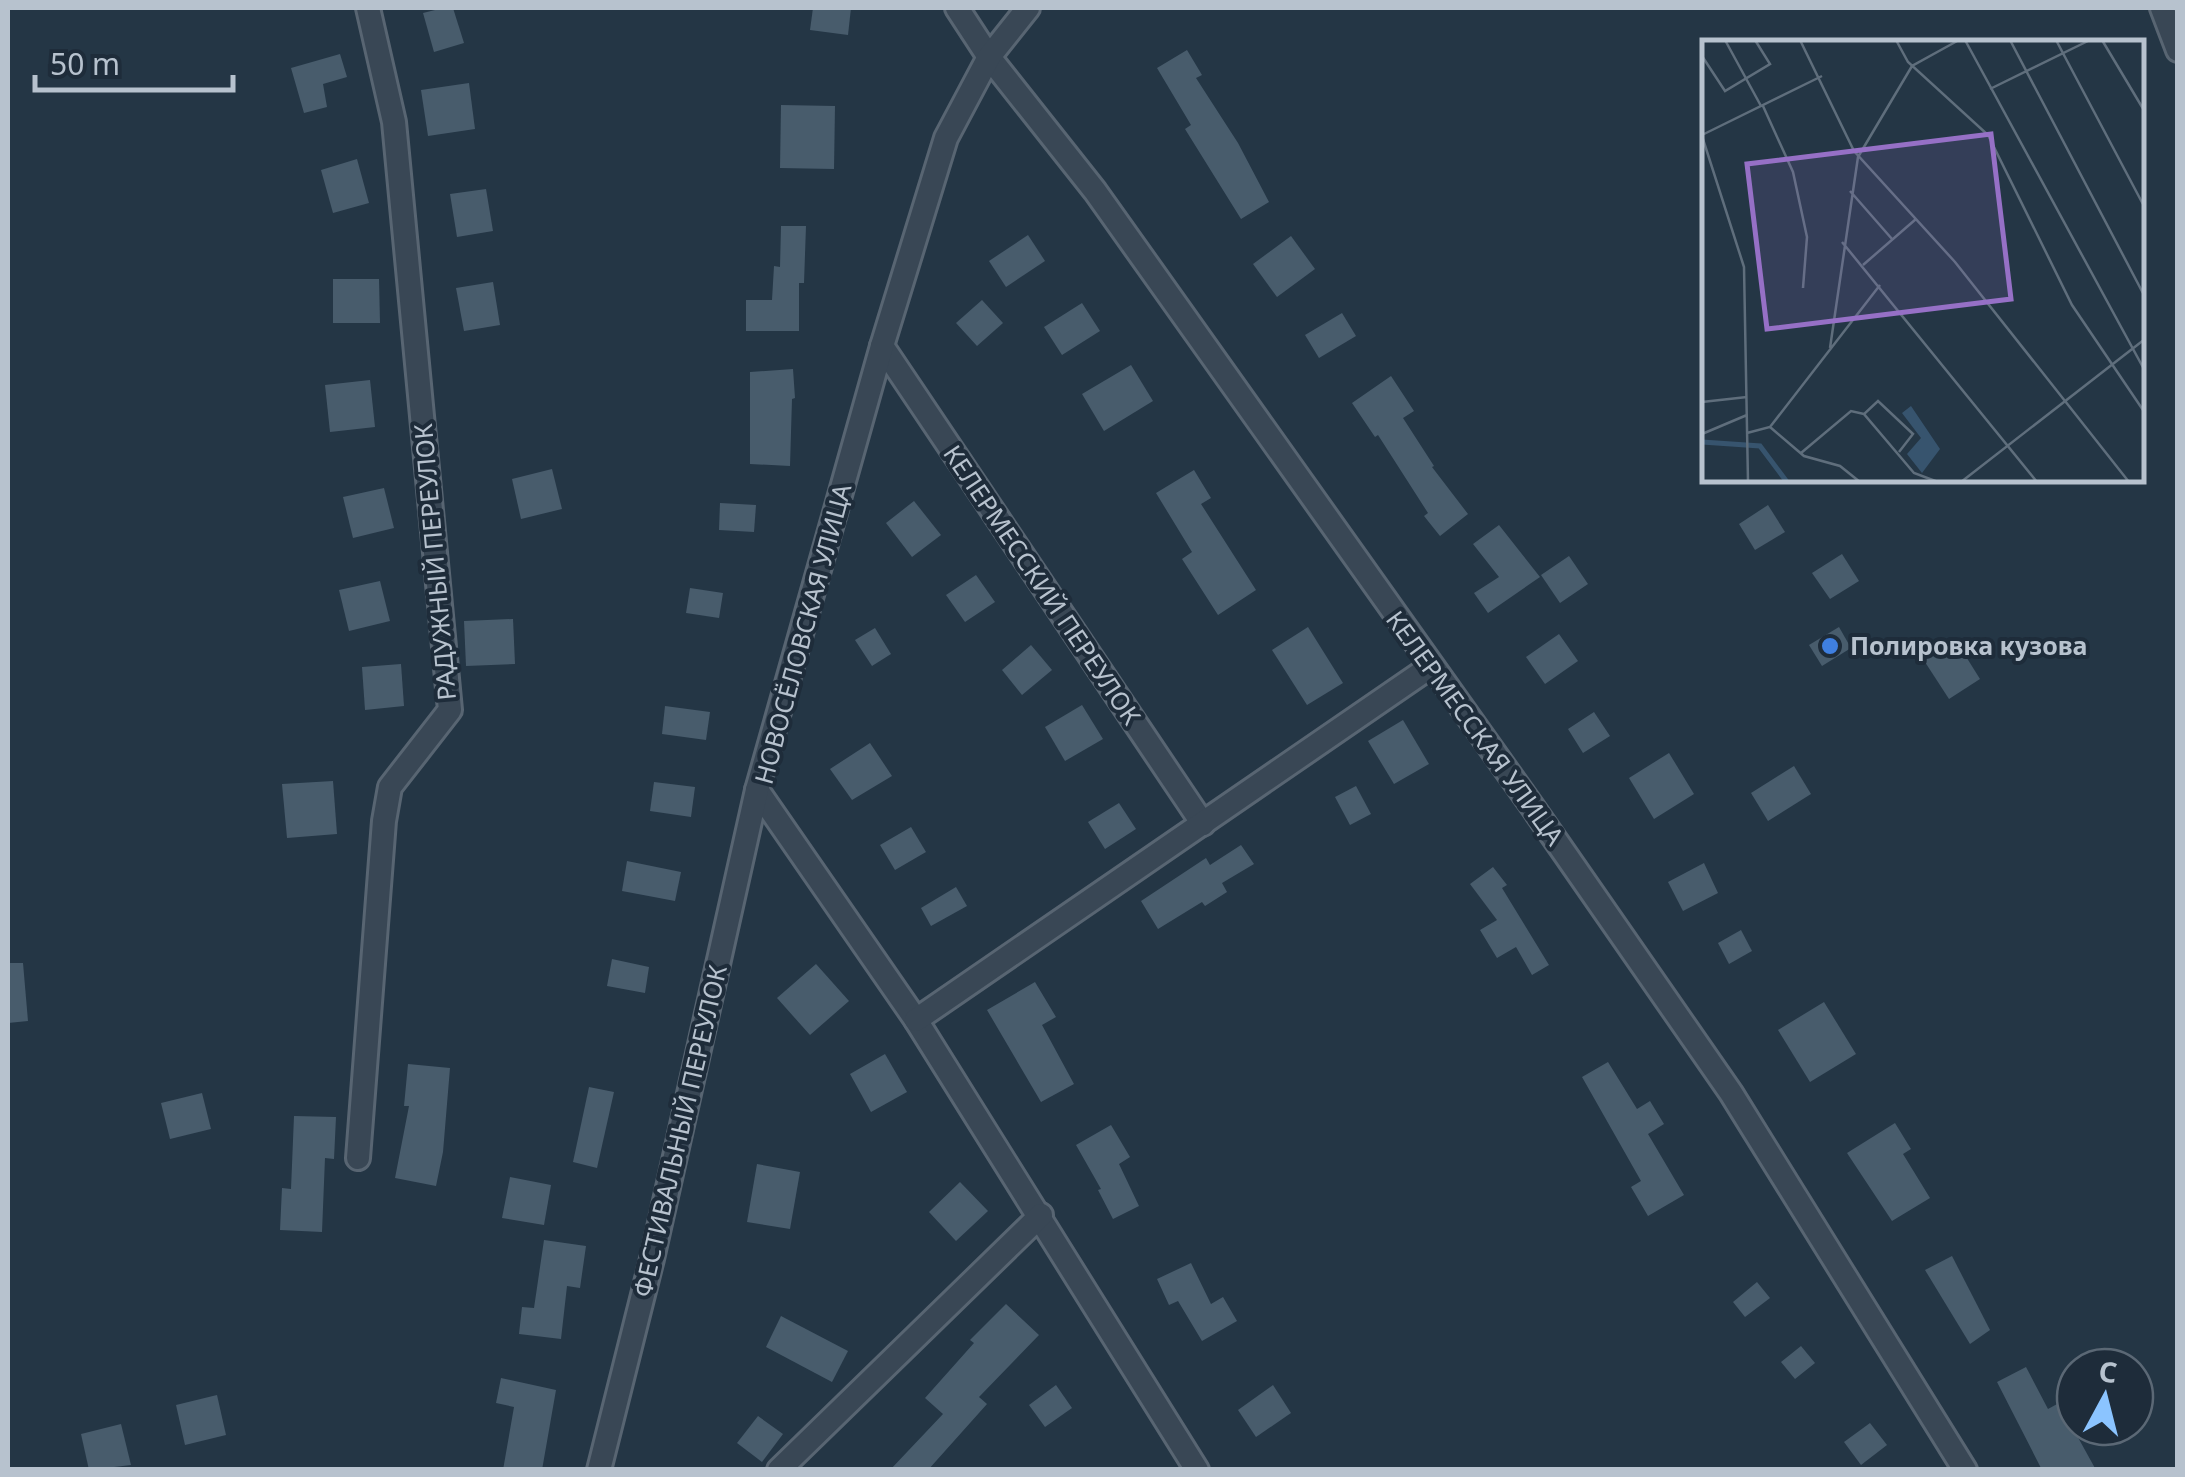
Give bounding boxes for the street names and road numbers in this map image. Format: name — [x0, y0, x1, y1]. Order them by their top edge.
street label: РАДУЖНЫЙ ПЕРЕУЛОК — [405, 422, 463, 702]
street label: КЕЛЕРМЕССКИЙ ПЕРЕУЛОК — [936, 438, 1150, 731]
street label: НОВОСЁЛОВСКАЯ УЛИЦА — [746, 480, 859, 788]
street label: КЕЛЕРМЕССКАЯ УЛИЦА — [1379, 603, 1572, 852]
street label: ФЕСТИВАЛЬНЫЙ ПЕРЕУЛОК — [624, 961, 734, 1300]

